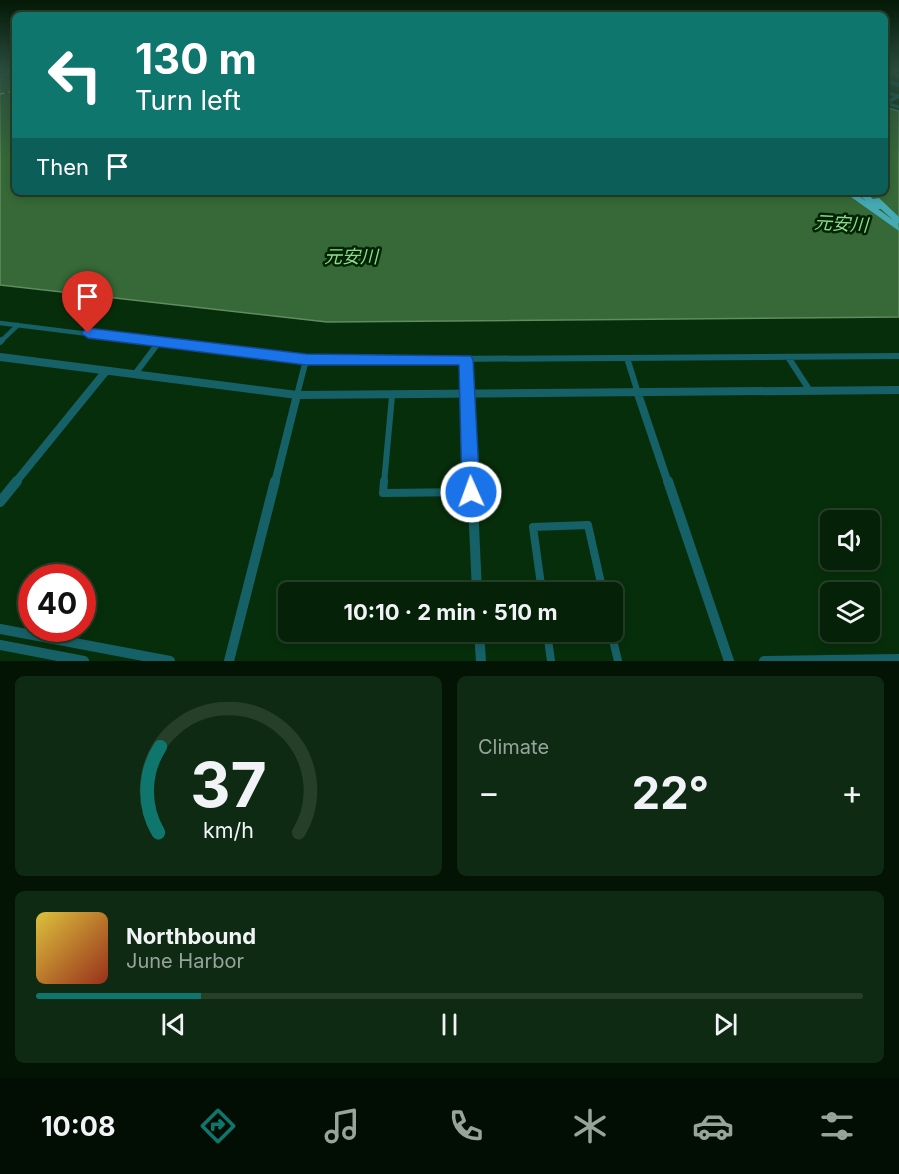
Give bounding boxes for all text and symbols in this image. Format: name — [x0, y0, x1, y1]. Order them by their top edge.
text: 130 m — [135, 33, 257, 84]
icon: left — [36, 36, 114, 114]
text: Turn left — [135, 84, 241, 117]
icon: arrive — [101, 150, 134, 183]
text: Then — [36, 154, 89, 180]
water label: 元安川 — [814, 212, 871, 236]
water label: 元安川 — [324, 246, 380, 267]
pin — [62, 271, 113, 333]
icon: arrive — [71, 280, 104, 313]
position arrow — [439, 460, 503, 524]
map controls — [820, 510, 880, 642]
button: sound — [820, 510, 880, 570]
speed limit sign: 40 — [18, 564, 96, 642]
button: layers — [820, 582, 880, 642]
text: 10:10 · 2 min · 510 m — [344, 599, 558, 625]
text: Climate — [478, 735, 549, 759]
text: 37 — [190, 747, 267, 822]
text: 22° — [632, 765, 709, 820]
text: − — [478, 772, 500, 812]
text: + — [841, 772, 863, 812]
text: km/h — [203, 817, 254, 843]
text: Northbound — [126, 923, 256, 949]
text: June Harbor — [126, 949, 244, 973]
icon: previous — [157, 1008, 190, 1041]
icon: pause — [433, 1008, 466, 1041]
icon: next — [709, 1008, 742, 1041]
icon: directions — [197, 1105, 239, 1147]
icon: music — [321, 1105, 363, 1147]
icon: phone — [445, 1105, 487, 1147]
icon: climate — [569, 1105, 611, 1147]
icon: car — [692, 1105, 734, 1147]
icon: filters — [816, 1105, 858, 1147]
text: 10:08 — [41, 1110, 116, 1143]

